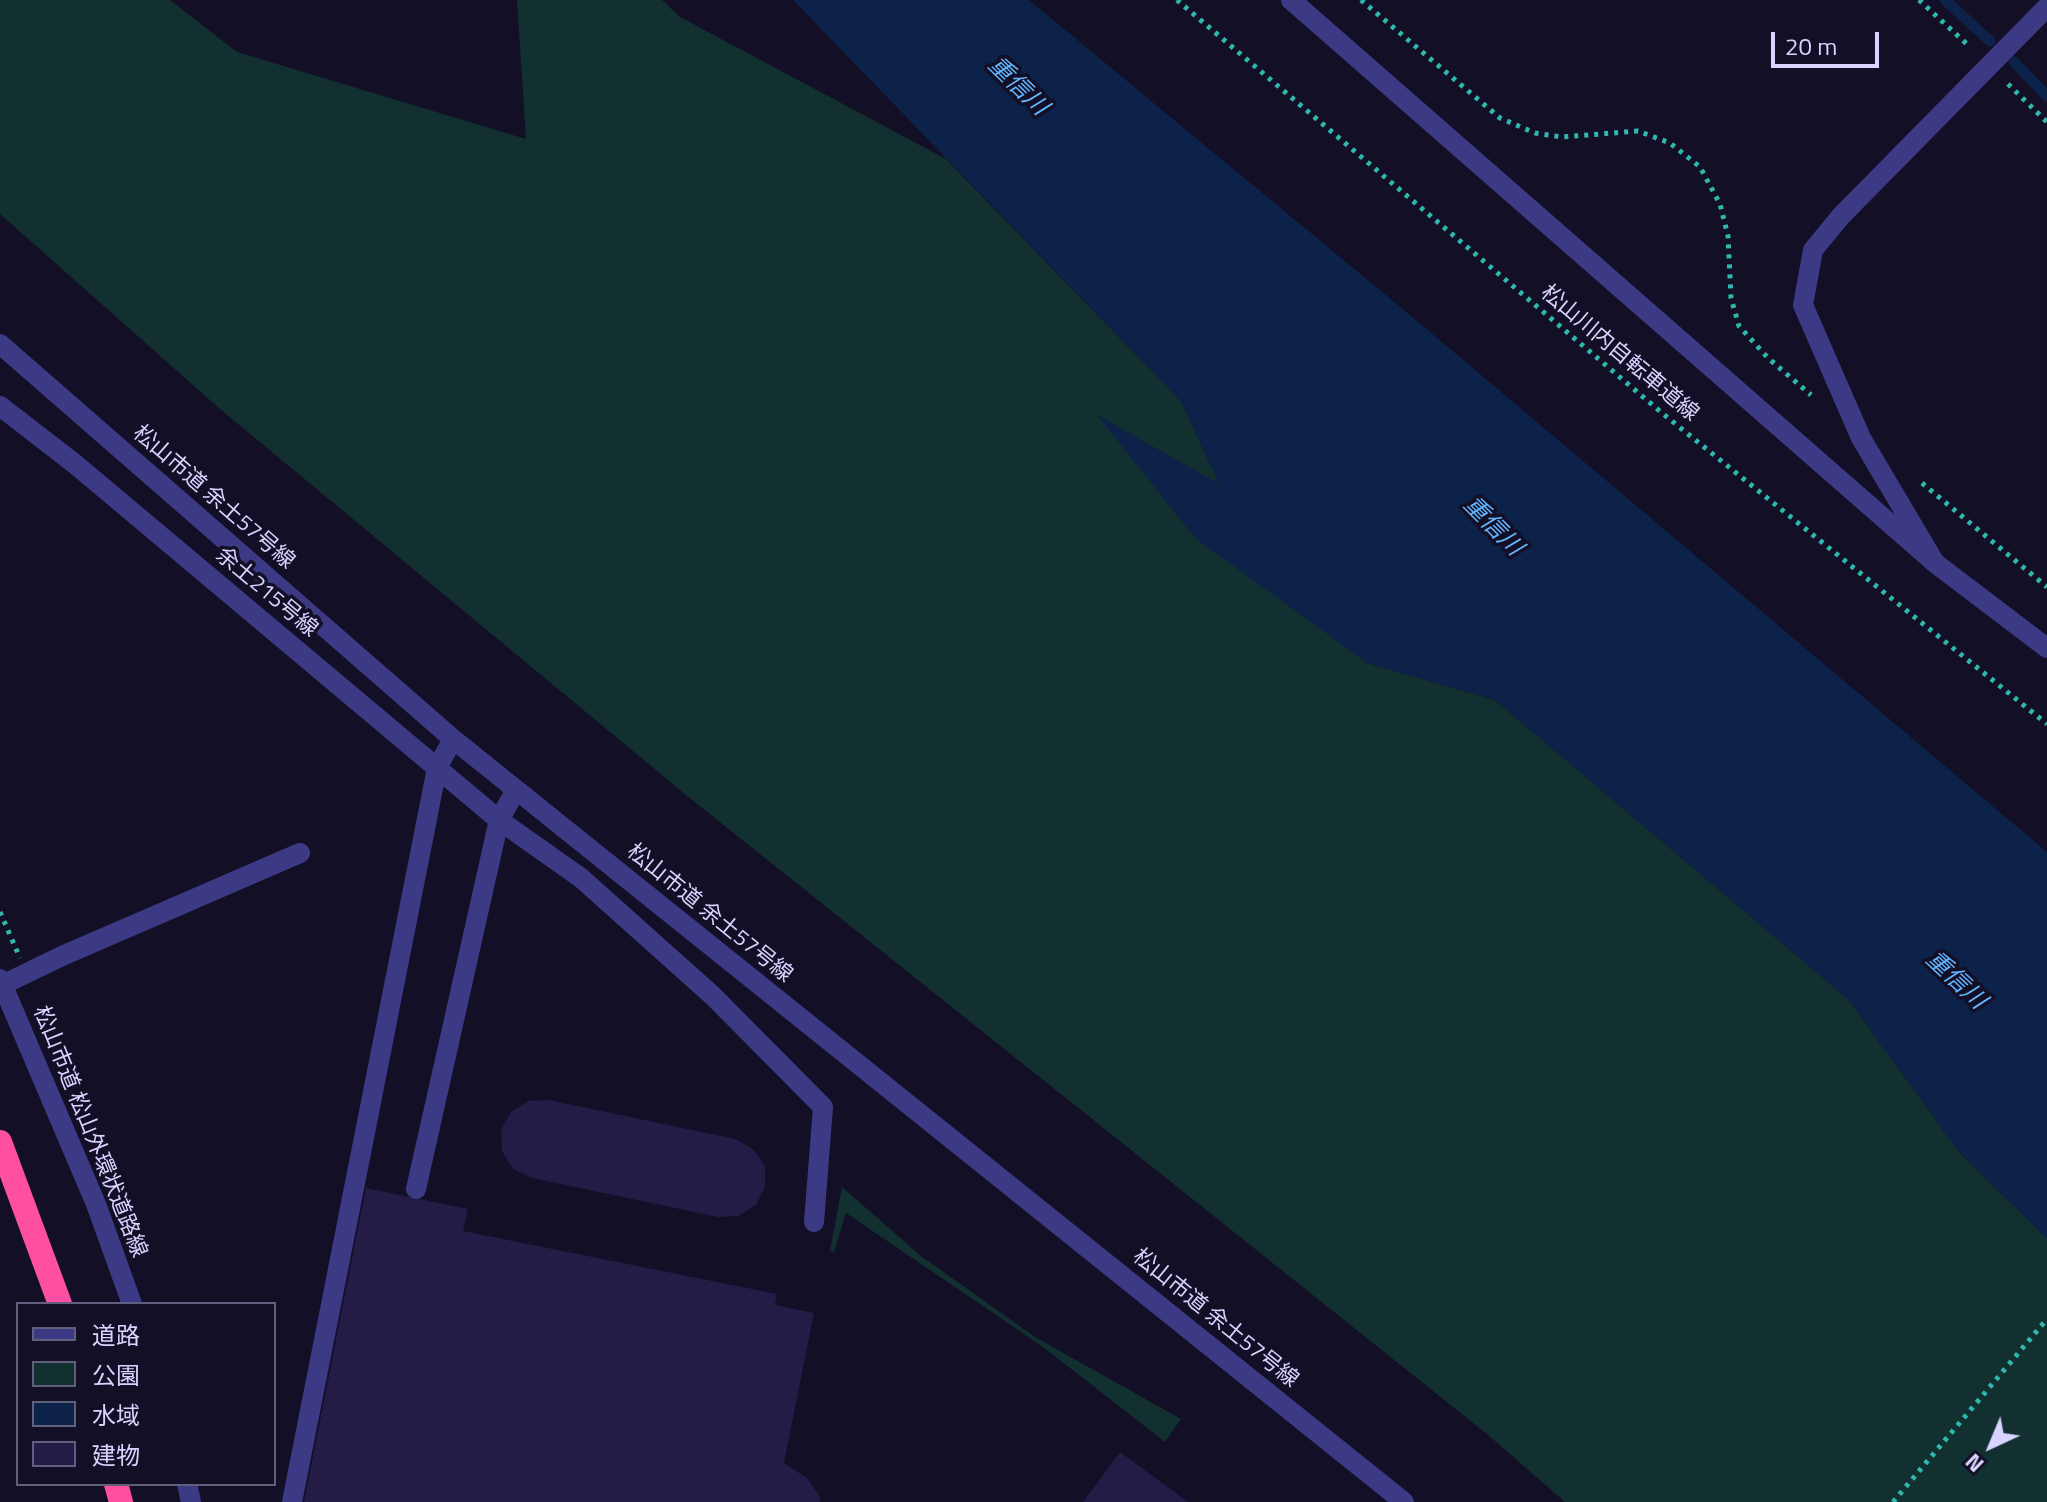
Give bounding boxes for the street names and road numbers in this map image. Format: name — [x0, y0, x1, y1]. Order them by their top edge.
street label: 松山川内自転車道線 — [1535, 280, 1703, 428]
street label: 松山市道 余土57号線 — [127, 421, 299, 575]
street label: 余土215号線 — [210, 543, 322, 643]
street label: 松山市道 余土57号線 — [621, 839, 797, 989]
street label: 松山市道 松山外環状道路線 — [26, 1002, 152, 1262]
street label: 松山市道 余土57号線 — [1127, 1244, 1303, 1394]

